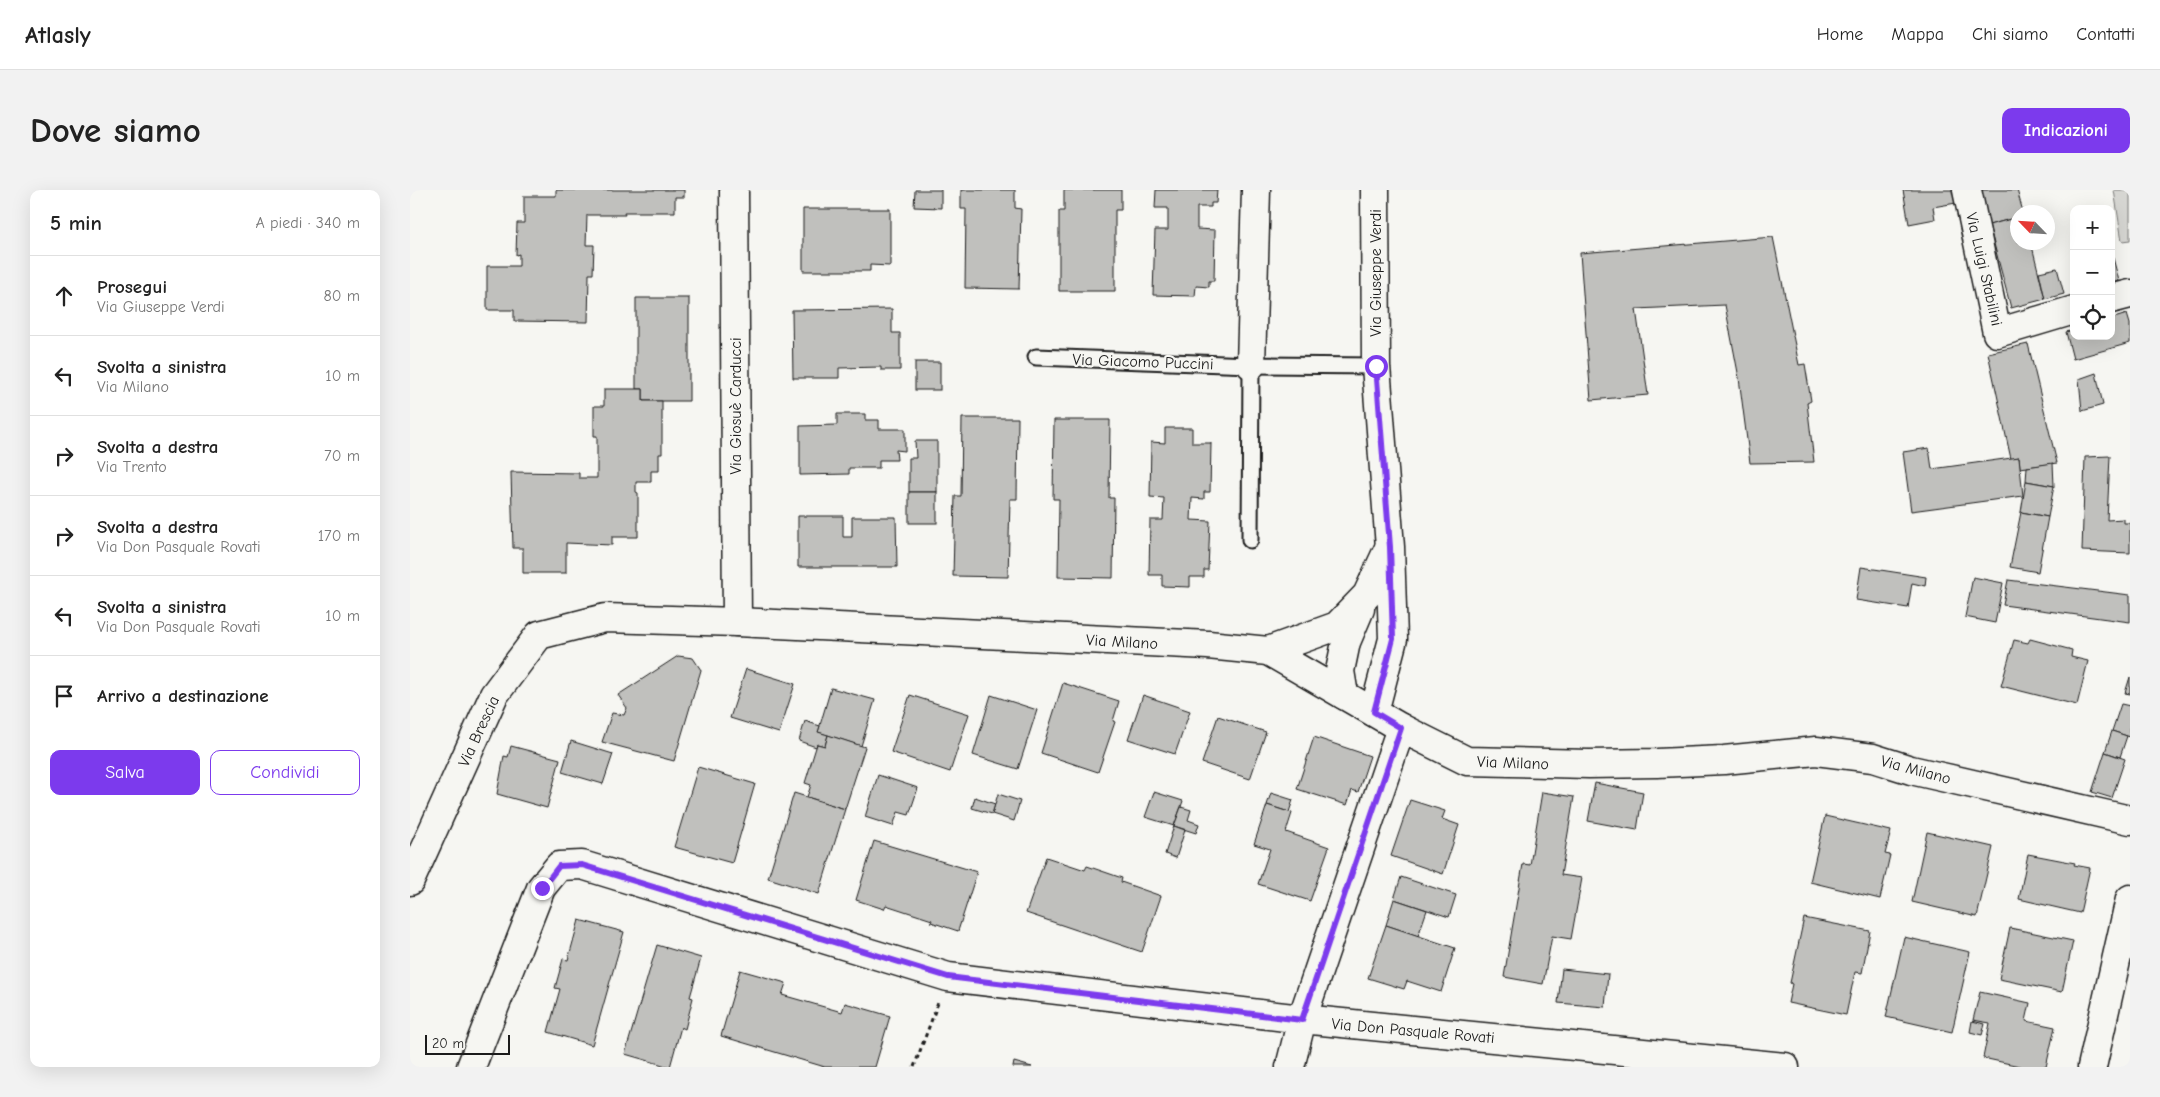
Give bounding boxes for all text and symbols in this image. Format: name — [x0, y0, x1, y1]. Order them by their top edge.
text: Atlasly — [25, 21, 91, 49]
text: Home — [1817, 24, 1863, 45]
text: Mappa — [1891, 24, 1944, 45]
text: Chi siamo — [1972, 24, 2048, 45]
text: Contatti — [2076, 24, 2135, 45]
button: Indicazioni — [2002, 108, 2130, 153]
text: Dove siamo — [30, 110, 201, 151]
north arrow — [2010, 205, 2055, 250]
map controls — [2070, 205, 2115, 340]
button: + — [2070, 205, 2115, 250]
street label: Via Giuseppe Verdi — [1367, 209, 1385, 337]
text: 5 min — [50, 211, 102, 235]
street label: Via Luigi Stabilini — [1962, 211, 2006, 328]
text: A piedi · 340 m — [255, 214, 360, 232]
button: − — [2070, 250, 2115, 295]
text: Prosegui — [97, 276, 167, 298]
icon: ahead — [50, 282, 78, 310]
text: 80 m — [323, 287, 360, 305]
button: locate — [2070, 295, 2115, 340]
text: Via Giuseppe Verdi — [97, 298, 225, 316]
street label: Via Giosuè Carducci — [727, 337, 745, 475]
street label: Via Giacomo Puccini — [1072, 351, 1214, 373]
route start — [1365, 355, 1388, 378]
text: Svolta a sinistra — [97, 356, 227, 378]
icon: left — [50, 362, 78, 390]
text: 10 m — [325, 367, 360, 385]
text: Via Milano — [97, 378, 169, 396]
text: Svolta a destra — [97, 436, 218, 458]
icon: right — [50, 442, 78, 470]
text: 70 m — [324, 447, 360, 465]
text: Via Trento — [97, 458, 167, 476]
text: Svolta a destra — [97, 516, 218, 538]
icon: right — [50, 522, 78, 550]
text: 170 m — [318, 527, 360, 545]
text: Via Don Pasquale Rovati — [97, 538, 261, 556]
text: Svolta a sinistra — [97, 596, 227, 618]
icon: left — [50, 602, 78, 630]
text: 10 m — [325, 607, 360, 625]
text: Via Don Pasquale Rovati — [97, 618, 261, 636]
street label: Via Milano — [1086, 631, 1158, 653]
icon: arrive — [50, 682, 78, 710]
text: Arrivo a destinazione — [97, 685, 269, 707]
street label: Via Brescia — [455, 693, 503, 770]
button: Salva — [50, 750, 200, 795]
button: Condividi — [210, 750, 360, 795]
street label: Via Milano — [1879, 752, 1953, 788]
street label: Via Milano — [1477, 753, 1549, 773]
route end — [531, 877, 554, 900]
street label: Via Don Pasquale Rovati — [1331, 1015, 1495, 1047]
scale bar — [425, 1032, 510, 1055]
text: 20 m — [432, 1035, 464, 1052]

